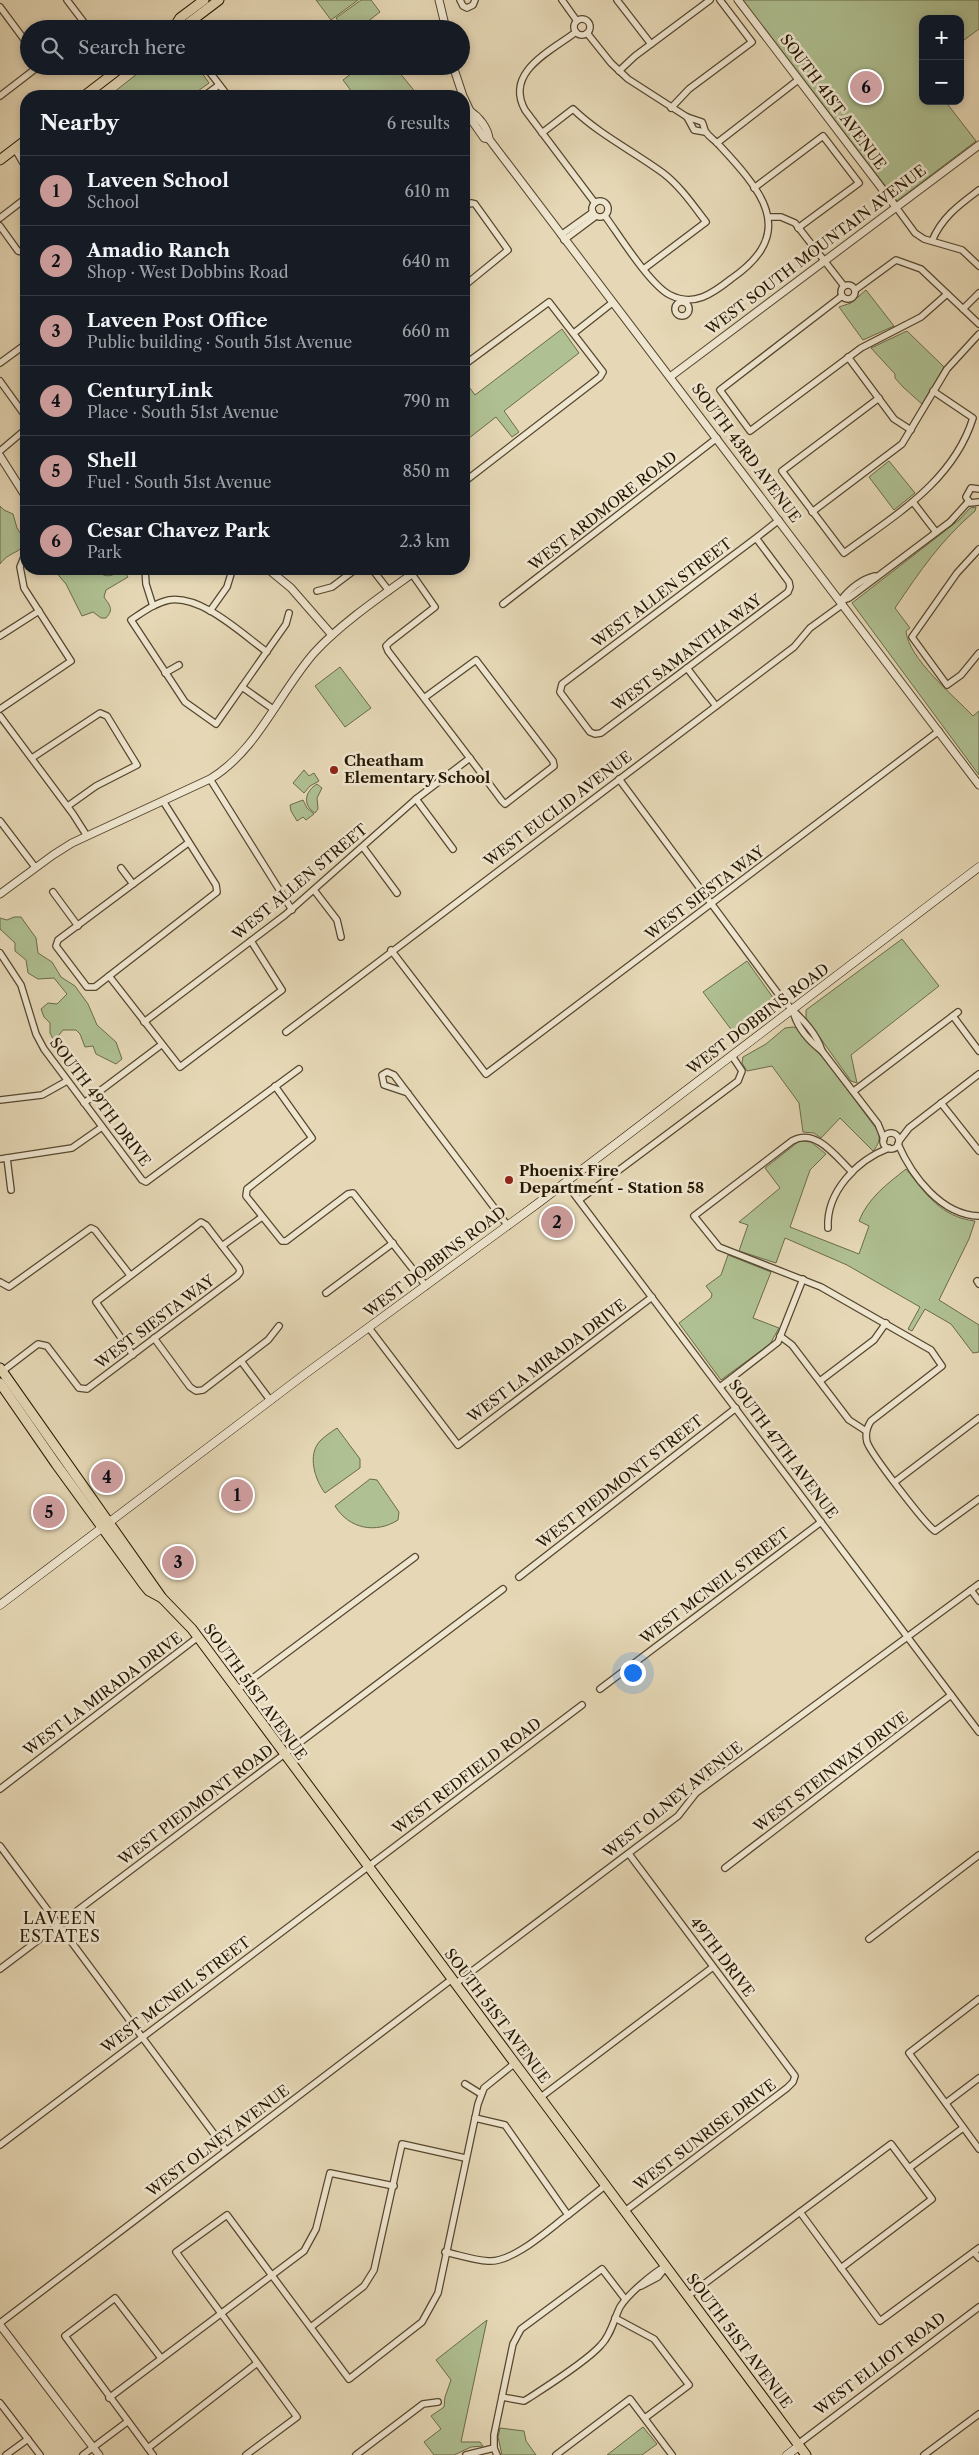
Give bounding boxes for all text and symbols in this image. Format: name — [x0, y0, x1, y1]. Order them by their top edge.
map controls — [919, 15, 964, 105]
button: + — [919, 15, 964, 60]
search box — [20, 20, 470, 75]
street label: SOUTH 41ST AVENUE — [776, 30, 891, 173]
icon: search — [38, 34, 66, 62]
text: Search here — [78, 36, 186, 59]
button: − — [919, 60, 964, 105]
pin: 6 — [850, 68, 882, 106]
text: Nearby — [40, 110, 119, 135]
text: 6 results — [387, 113, 450, 133]
street label: WEST SOUTH MOUNTAIN AVENUE — [701, 160, 930, 339]
text: Laveen School — [87, 169, 229, 192]
text: 1 — [52, 181, 60, 201]
text: 610 m — [405, 181, 450, 201]
text: School — [87, 192, 139, 212]
text: Amadio Ranch — [87, 239, 230, 262]
text: 2 — [51, 251, 61, 271]
text: 640 m — [402, 251, 450, 271]
text: Shop · West Dobbins Road — [87, 262, 288, 282]
text: Laveen Post Office — [87, 309, 268, 332]
text: 3 — [51, 321, 61, 341]
text: 660 m — [402, 321, 450, 341]
text: Public building · South 51st Avenue — [87, 332, 352, 352]
text: CenturyLink — [87, 379, 213, 402]
street label: SOUTH 43RD AVENUE — [688, 379, 805, 526]
text: 4 — [51, 391, 61, 411]
text: 790 m — [403, 391, 450, 411]
text: Place · South 51st Avenue — [87, 402, 279, 422]
street label: WEST ARDMORE ROAD — [524, 447, 681, 575]
text: Shell — [87, 449, 137, 472]
text: 5 — [52, 461, 60, 481]
text: 850 m — [403, 461, 450, 481]
text: Fuel · South 51st Avenue — [87, 472, 272, 492]
text: Cesar Chavez Park — [87, 519, 270, 542]
text: 6 — [51, 531, 61, 551]
text: 2.3 km — [399, 531, 450, 551]
street label: WEST ALLEN STREET — [587, 533, 736, 652]
text: Park — [87, 542, 122, 562]
street label: WEST SAMANTHA WAY — [607, 590, 766, 716]
street label: WEST EUCLID AVENUE — [479, 747, 635, 871]
place label: Cheatham Elementary School — [344, 751, 490, 787]
marker: Cheatham Elementary School — [328, 764, 340, 776]
street label: WEST ALLEN STREET — [227, 819, 372, 944]
street label: WEST SIESTA WAY — [640, 841, 768, 944]
street label: WEST DOBBINS ROAD — [682, 959, 832, 1079]
street label: SOUTH 49TH DRIVE — [46, 1034, 155, 1170]
place label: Phoenix Fire Department - Station 58 — [519, 1161, 704, 1197]
marker: Phoenix Fire Department - Station 58 — [503, 1174, 515, 1186]
street label: WEST DOBBINS ROAD — [359, 1202, 509, 1322]
pin: 2 — [541, 1203, 573, 1241]
street label: WEST SIESTA WAY — [90, 1270, 218, 1373]
street label: WEST LA MIRADA DRIVE — [463, 1295, 630, 1427]
street label: SOUTH 47TH AVENUE — [725, 1375, 842, 1522]
street label: WEST PIEDMONT STREET — [532, 1410, 707, 1553]
pin: 4 — [91, 1458, 123, 1496]
pin: 1 — [221, 1476, 253, 1514]
pin: 5 — [33, 1493, 65, 1531]
street label: WEST MCNEIL STREET — [635, 1523, 794, 1649]
pin: 3 — [162, 1543, 194, 1581]
street label: SOUTH 51ST AVENUE — [200, 1620, 311, 1764]
street label: WEST LA MIRADA DRIVE — [19, 1628, 186, 1760]
your location — [620, 1660, 646, 1686]
street label: WEST STEINWAY DRIVE — [749, 1707, 912, 1836]
street label: WEST REDFIELD ROAD — [388, 1713, 545, 1838]
street label: WEST OLNEY AVENUE — [598, 1737, 746, 1862]
street label: WEST PIEDMONT ROAD — [114, 1740, 277, 1870]
district label: LAVEEN ESTATES — [19, 1908, 101, 1946]
street label: 49TH DRIVE — [686, 1913, 759, 2000]
street label: WEST MCNEIL STREET — [96, 1932, 255, 2058]
street label: SOUTH 51ST AVENUE — [440, 1944, 554, 2087]
street label: WEST SUNRISE DRIVE — [629, 2075, 780, 2195]
street label: WEST OLNEY AVENUE — [142, 2081, 293, 2201]
street label: SOUTH 51ST AVENUE — [682, 2269, 796, 2412]
street label: WEST ELLIOT ROAD — [810, 2308, 949, 2420]

